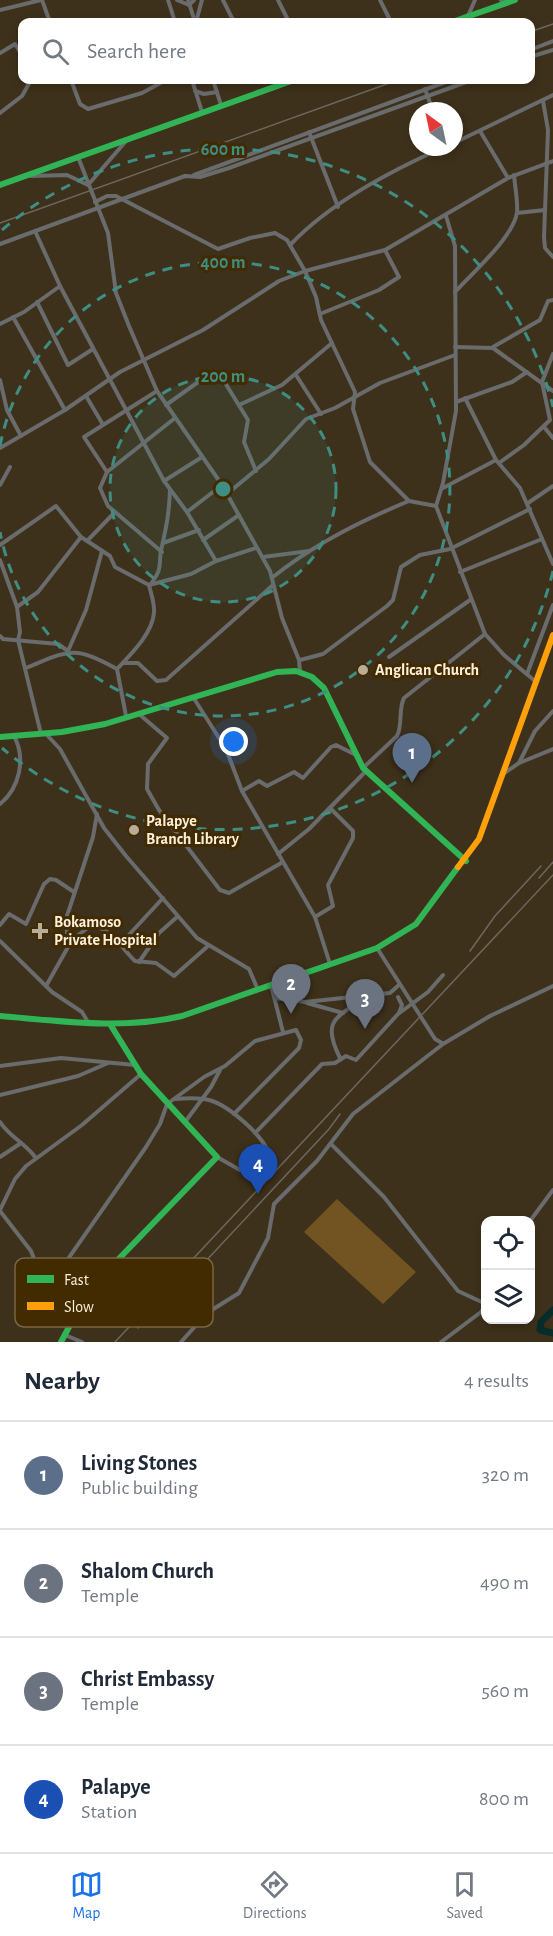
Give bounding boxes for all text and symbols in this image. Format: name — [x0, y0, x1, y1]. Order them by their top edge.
search box — [18, 18, 535, 84]
icon: search — [39, 35, 72, 68]
text: Search here — [87, 40, 186, 62]
north arrow — [409, 102, 463, 156]
text: 600 m — [201, 141, 245, 159]
text: 400 m — [200, 254, 246, 272]
text: 200 m — [201, 368, 245, 386]
centre of rings — [213, 479, 233, 499]
place label: Anglican Church — [375, 662, 479, 678]
marker: Anglican Church — [356, 663, 370, 677]
your location — [219, 727, 248, 756]
pin: 1 — [392, 734, 432, 783]
place label: Palapye Branch Library — [146, 813, 240, 848]
marker: Palapye Branch Library — [127, 823, 141, 837]
place label: Bokamoso Private Hospital — [54, 914, 157, 948]
marker: Bokamoso Private Hospital — [31, 922, 49, 940]
pin: 2 — [272, 964, 310, 1014]
pin: 3 — [346, 980, 385, 1029]
pin: 4 — [238, 1144, 278, 1194]
map controls — [481, 1216, 535, 1324]
button: locate — [481, 1216, 535, 1270]
legend — [15, 1258, 213, 1327]
button: layers — [481, 1270, 535, 1324]
text: Fast — [64, 1272, 89, 1288]
text: Slow — [64, 1299, 94, 1315]
text: Nearby — [24, 1368, 100, 1394]
text: 4 results — [464, 1371, 529, 1391]
text: Living Stones — [81, 1452, 197, 1474]
text: 1 — [40, 1465, 47, 1485]
text: 320 m — [482, 1465, 529, 1485]
text: Public building — [81, 1478, 198, 1498]
text: Shalom Church — [81, 1560, 214, 1582]
text: 2 — [39, 1573, 48, 1593]
text: 490 m — [480, 1573, 529, 1593]
text: Temple — [81, 1586, 139, 1606]
text: Christ Embassy — [81, 1668, 214, 1690]
text: 3 — [39, 1681, 48, 1701]
text: 560 m — [481, 1681, 529, 1701]
text: Temple — [81, 1694, 139, 1714]
text: Palapye — [81, 1776, 151, 1798]
text: 4 — [38, 1789, 49, 1809]
text: 800 m — [479, 1789, 529, 1809]
text: Station — [81, 1802, 137, 1822]
tab: Map — [70, 1868, 103, 1923]
tab: Directions — [243, 1868, 307, 1923]
tab: Saved — [446, 1868, 483, 1923]

